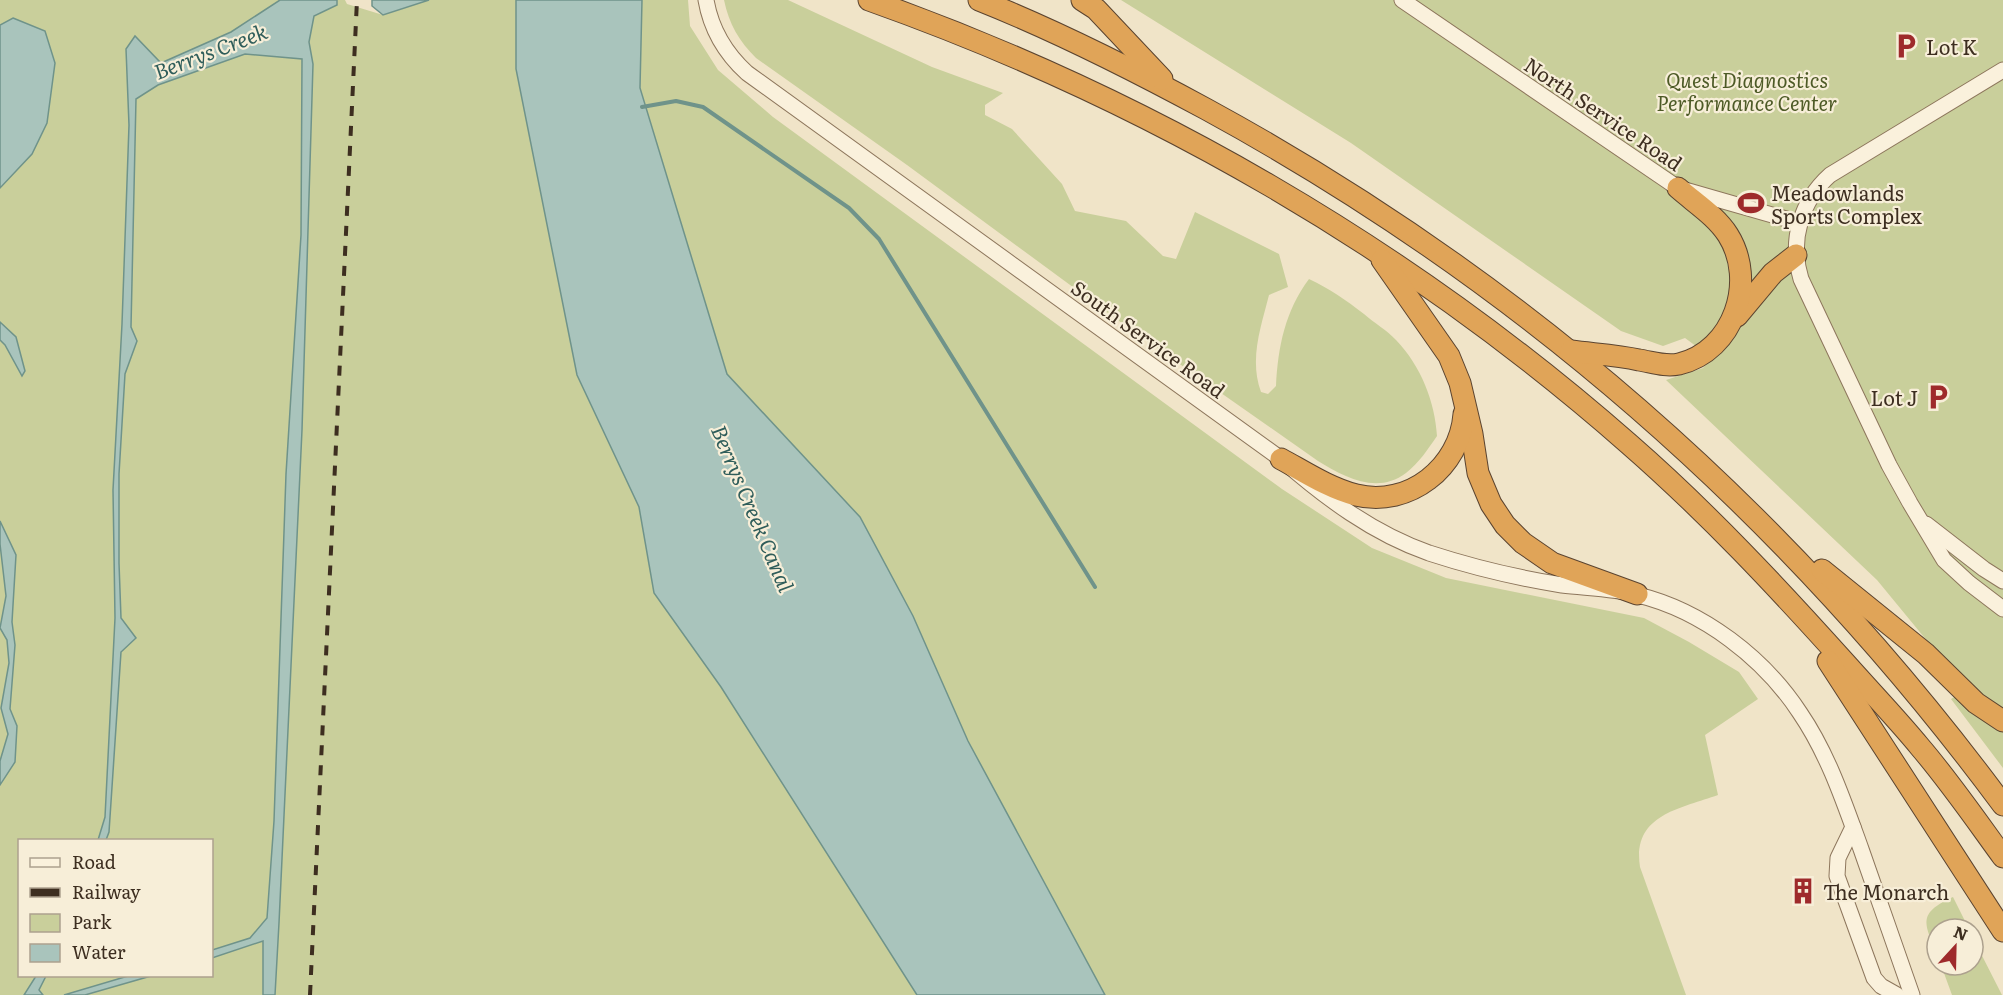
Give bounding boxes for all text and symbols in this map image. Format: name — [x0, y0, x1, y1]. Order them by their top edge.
water label: Berrys Creek — [149, 14, 272, 86]
parking icon: Lot K — [1891, 31, 1921, 61]
place label: Lot K — [1926, 31, 1977, 61]
street label: North Service Road — [1519, 49, 1689, 177]
park label: Quest Diagnostics Performance Center — [1657, 64, 1837, 117]
place label: Meadowlands Sports Complex — [1771, 177, 1923, 230]
sports icon: Meadowlands Sports Complex — [1736, 188, 1766, 218]
street label: South Service Road — [1066, 272, 1232, 404]
place label: Lot J — [1871, 382, 1918, 412]
parking icon: Lot J — [1923, 382, 1953, 412]
water label: Berrys Creek Canal — [705, 420, 803, 596]
legend — [18, 839, 213, 977]
text: Road — [72, 848, 116, 875]
building icon: The Monarch — [1788, 876, 1818, 906]
place label: The Monarch — [1823, 876, 1949, 906]
text: Railway — [72, 878, 141, 905]
text: Park — [72, 908, 113, 935]
north arrow — [1925, 917, 1985, 977]
text: N — [1950, 919, 1972, 946]
text: Water — [72, 938, 126, 965]

